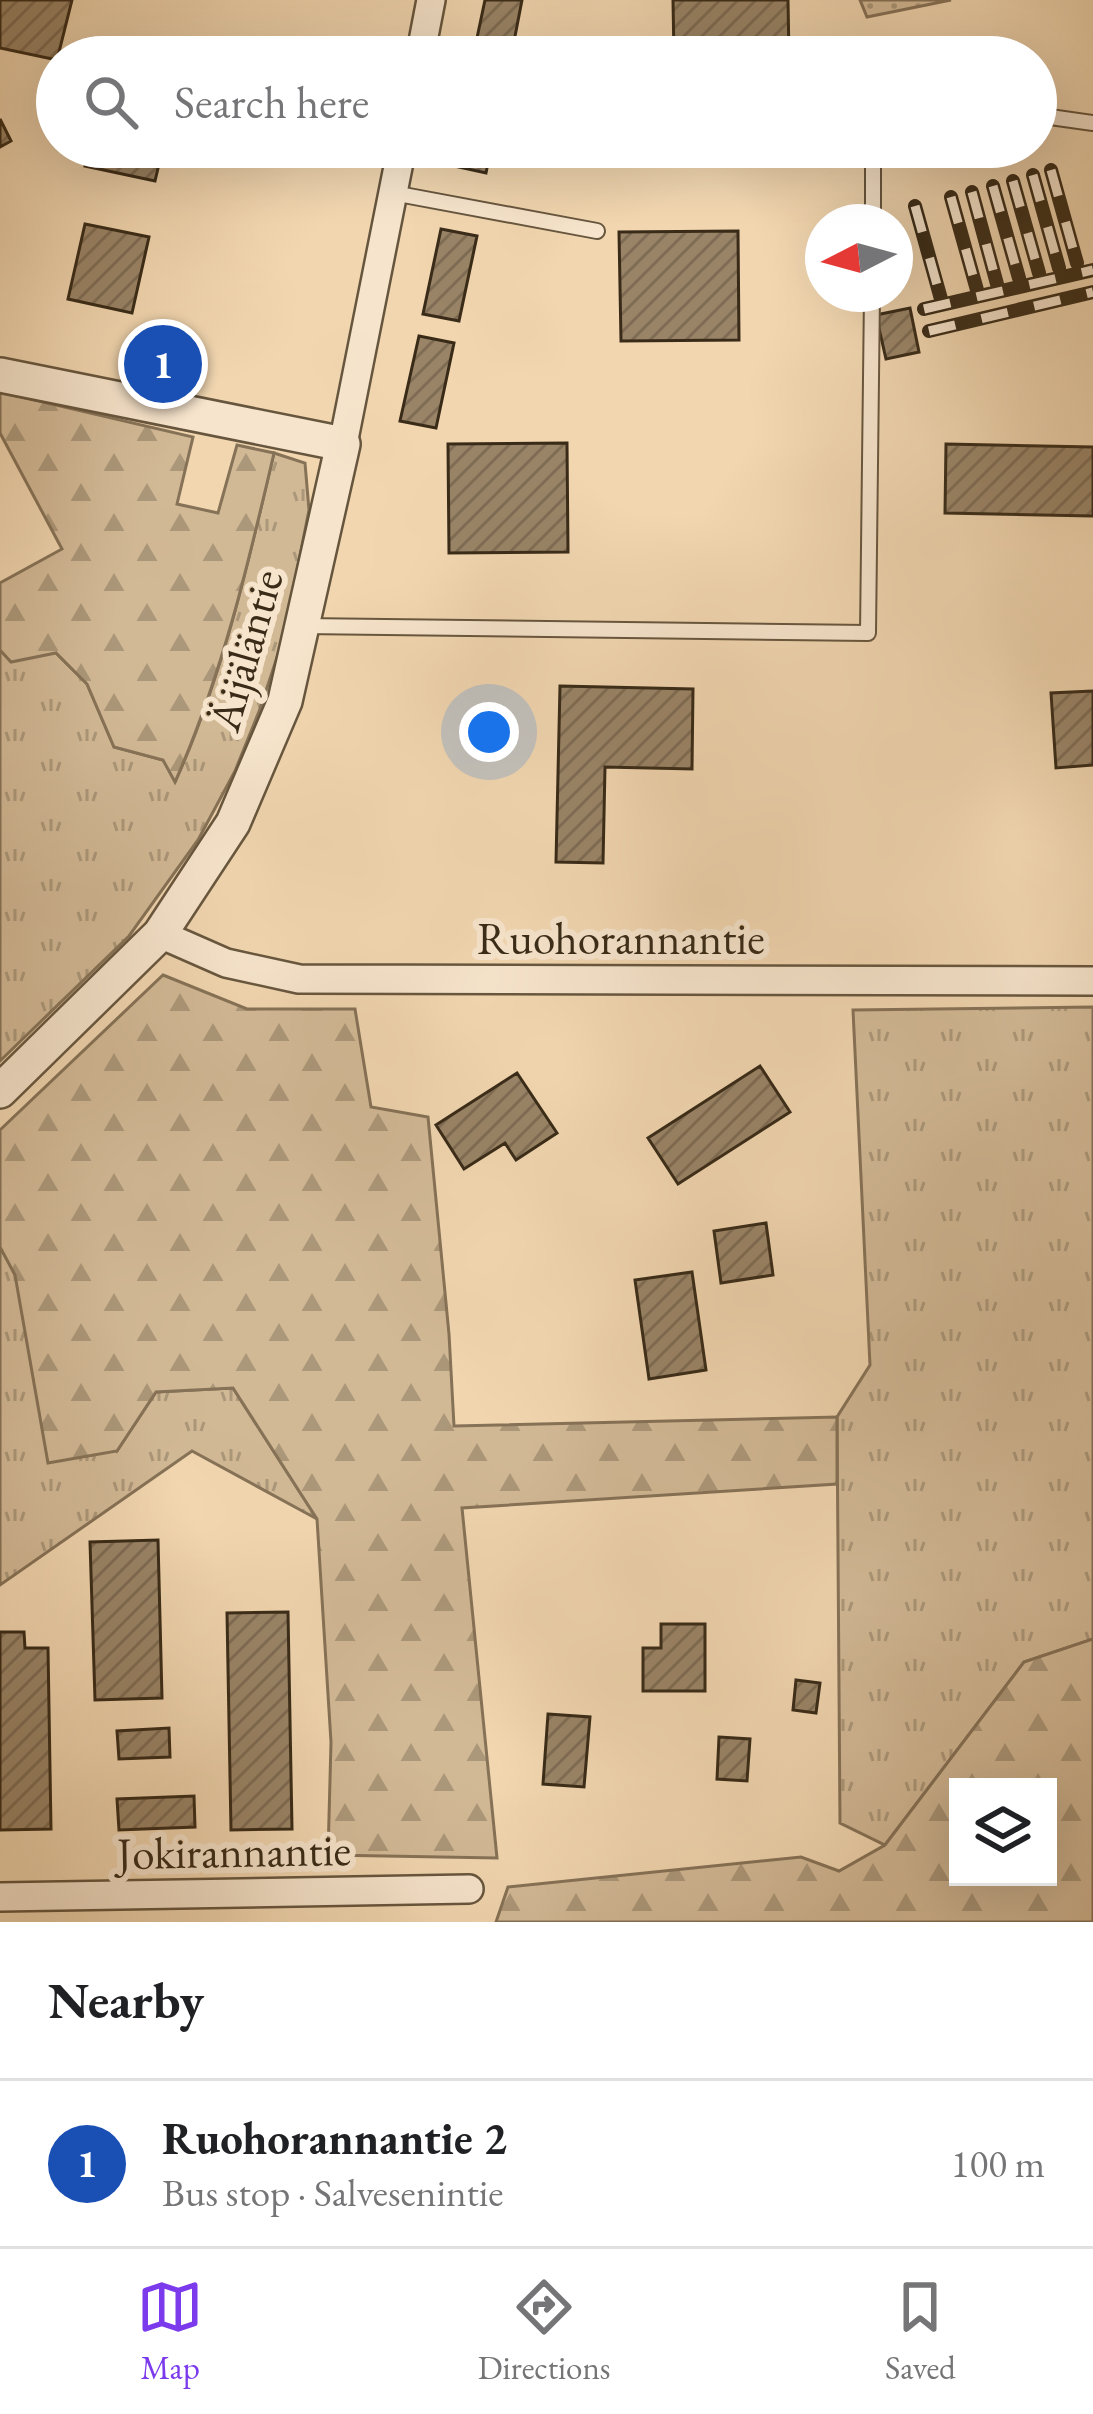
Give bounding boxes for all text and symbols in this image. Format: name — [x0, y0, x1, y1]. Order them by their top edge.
search box — [36, 36, 1057, 168]
icon: search — [78, 69, 144, 135]
text: Search here — [174, 73, 369, 131]
north arrow — [805, 204, 913, 312]
pin: 1 — [124, 319, 202, 409]
street label: Äijäläntie — [194, 562, 296, 739]
your location — [459, 702, 519, 762]
street label: Ruohorannantie — [477, 909, 765, 967]
map controls — [949, 1778, 1057, 1886]
button: layers — [949, 1778, 1057, 1886]
street label: Jokirannantie — [113, 1820, 351, 1882]
text: Nearby — [48, 1967, 204, 2033]
text: Ruohorannantie 2 — [162, 2109, 507, 2167]
text: 1 — [77, 2138, 97, 2189]
text: 100 m — [951, 2138, 1045, 2189]
text: Bus stop · Salvesenintie — [162, 2167, 504, 2218]
tab: Map — [137, 2274, 203, 2389]
tab: Directions — [478, 2274, 611, 2389]
tab: Saved — [885, 2274, 956, 2389]

